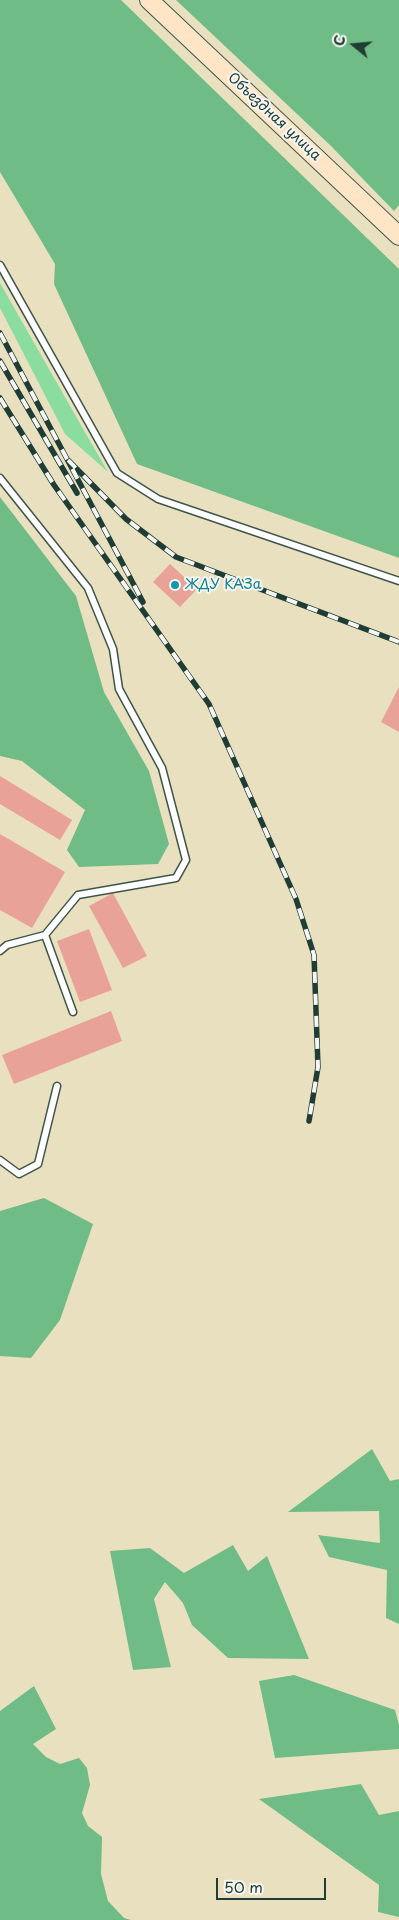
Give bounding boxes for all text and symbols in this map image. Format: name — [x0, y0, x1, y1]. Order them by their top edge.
north arrow — [329, 20, 379, 70]
text: С — [328, 32, 351, 49]
street label: Объездная улица — [224, 70, 324, 164]
place label: ЖДУ КАЗа — [185, 577, 261, 593]
marker: ЖДУ КАЗа — [169, 579, 181, 591]
scale bar — [219, 1868, 329, 1900]
text: 50 m — [224, 1875, 263, 1898]

